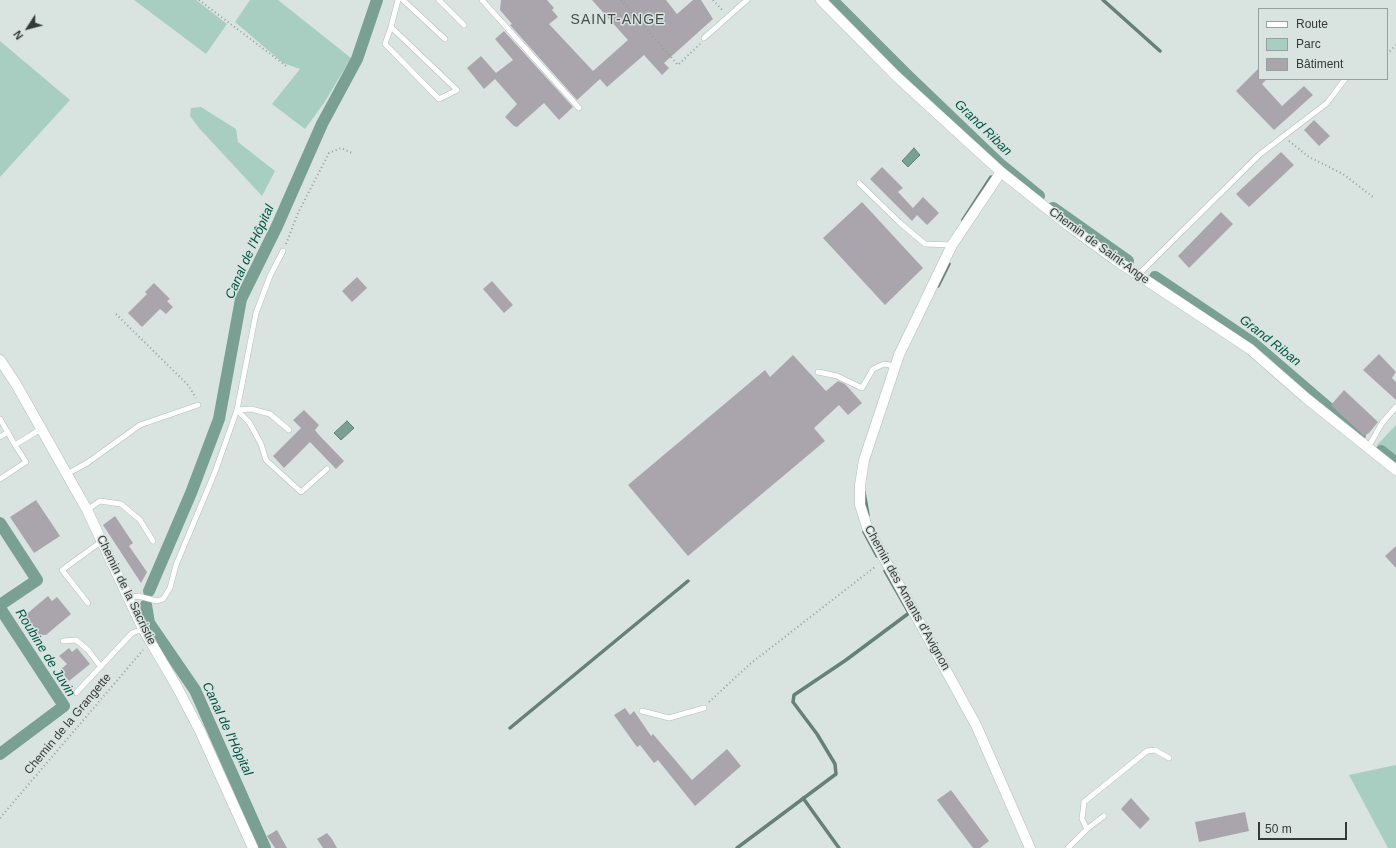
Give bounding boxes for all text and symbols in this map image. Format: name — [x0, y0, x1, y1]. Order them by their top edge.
north arrow — [8, 8, 48, 48]
legend — [1258, 8, 1388, 80]
district label: SAINT-ANGE — [571, 12, 665, 28]
text: Route — [1296, 17, 1328, 31]
text: N — [11, 28, 25, 42]
text: Parc — [1296, 37, 1321, 51]
text: Bâtiment — [1296, 57, 1343, 71]
water label: Grand Riban — [951, 97, 1015, 159]
water label: Canal de l'Hôpital — [222, 202, 278, 302]
street label: Chemin de Saint-Ange — [1046, 205, 1152, 287]
water label: Grand Riban — [1236, 312, 1304, 370]
street label: Chemin des Amants d'Avignon — [861, 523, 953, 673]
street label: Chemin de la Sacristie — [93, 533, 159, 647]
water label: Roubine de Juvin — [12, 606, 78, 700]
street label: Chemin de la Grangette — [22, 671, 114, 777]
water label: Canal de l'Hôpital — [198, 680, 256, 778]
scale bar — [1260, 814, 1349, 840]
text: 50 m — [1265, 822, 1292, 836]

